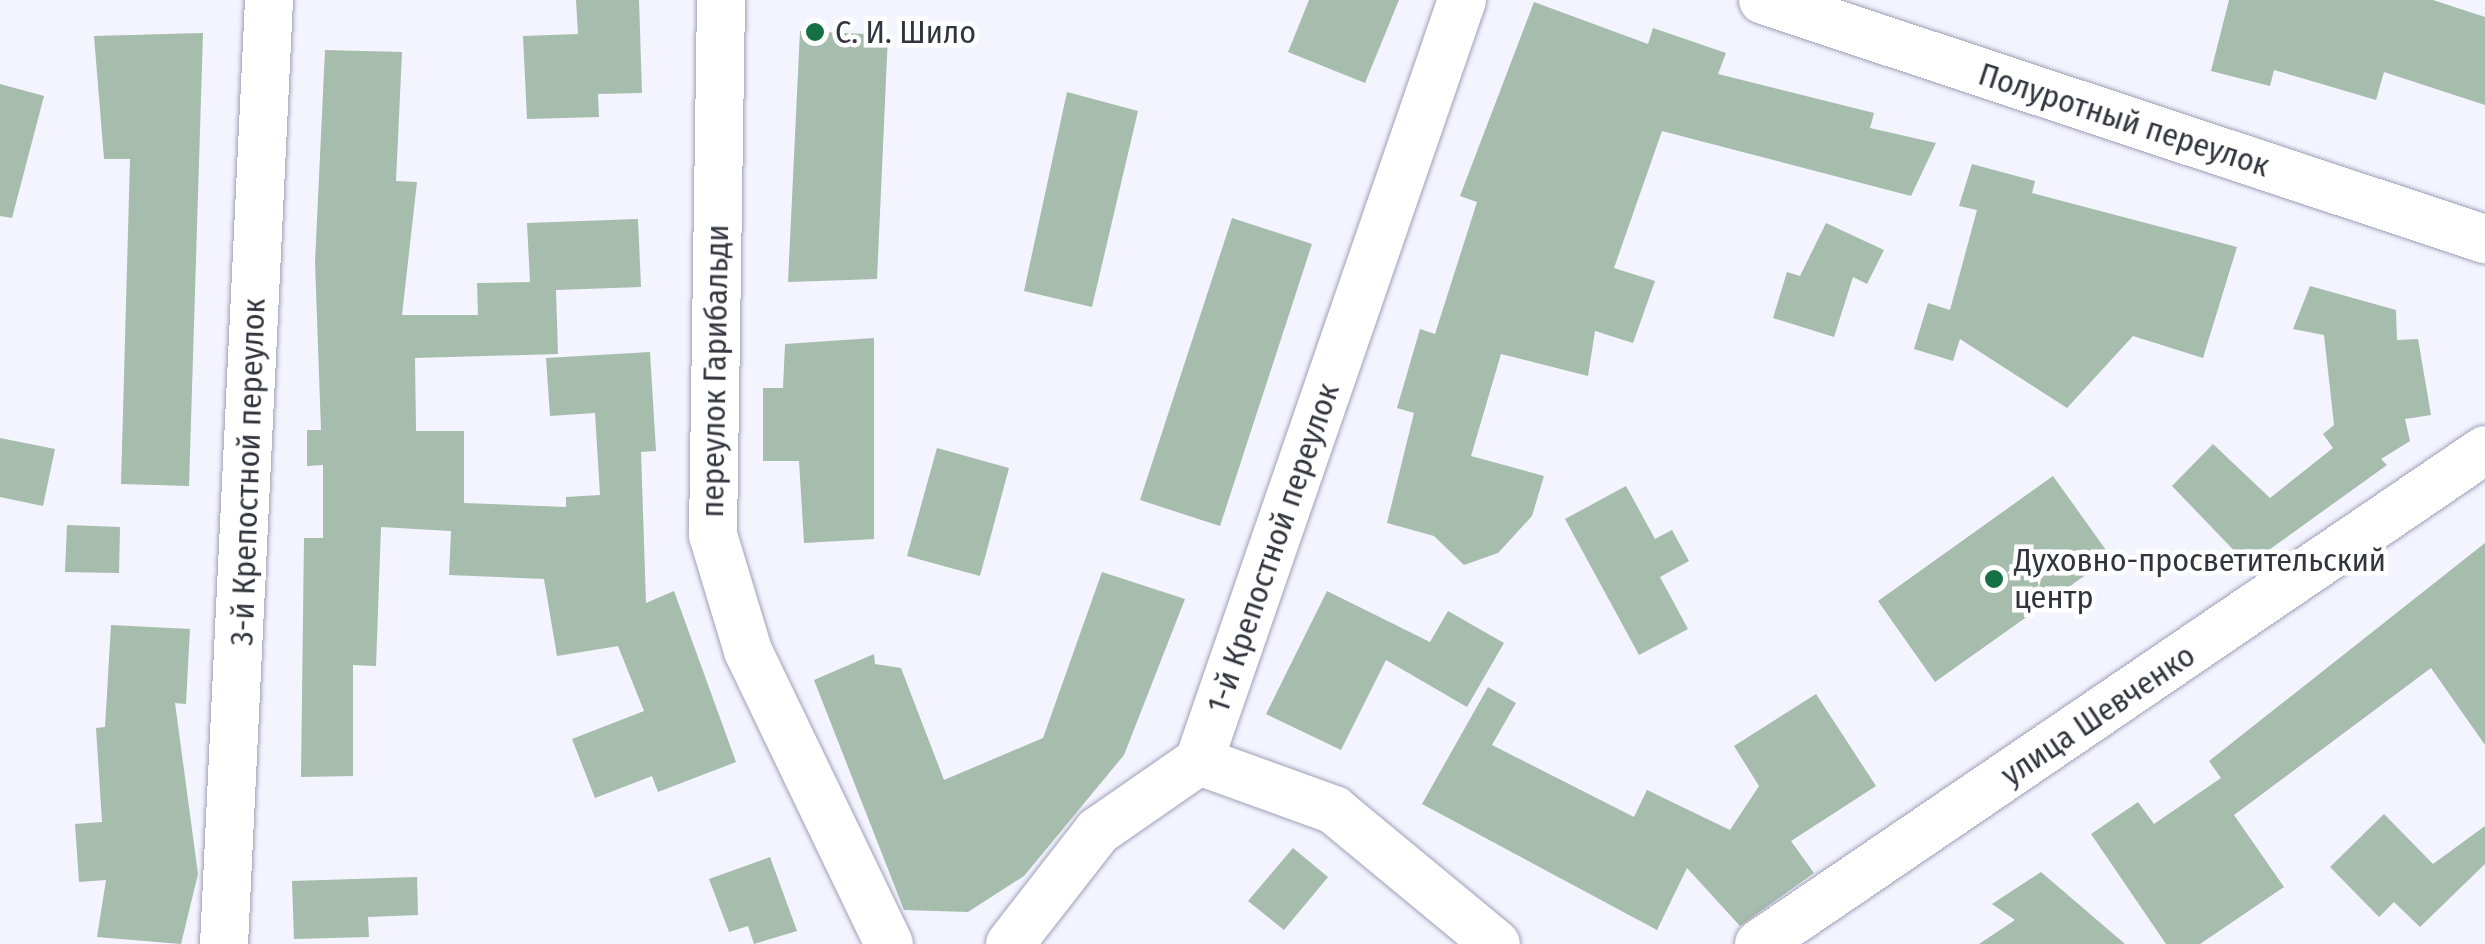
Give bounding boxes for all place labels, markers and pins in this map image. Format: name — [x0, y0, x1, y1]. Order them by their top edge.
place label: С. И. Шило — [835, 13, 976, 51]
marker: С. И. Шило — [804, 21, 826, 43]
place label: Духовно-просветительский центр — [2014, 542, 2386, 617]
marker: Духовно-просветительский центр — [1983, 568, 2005, 590]

